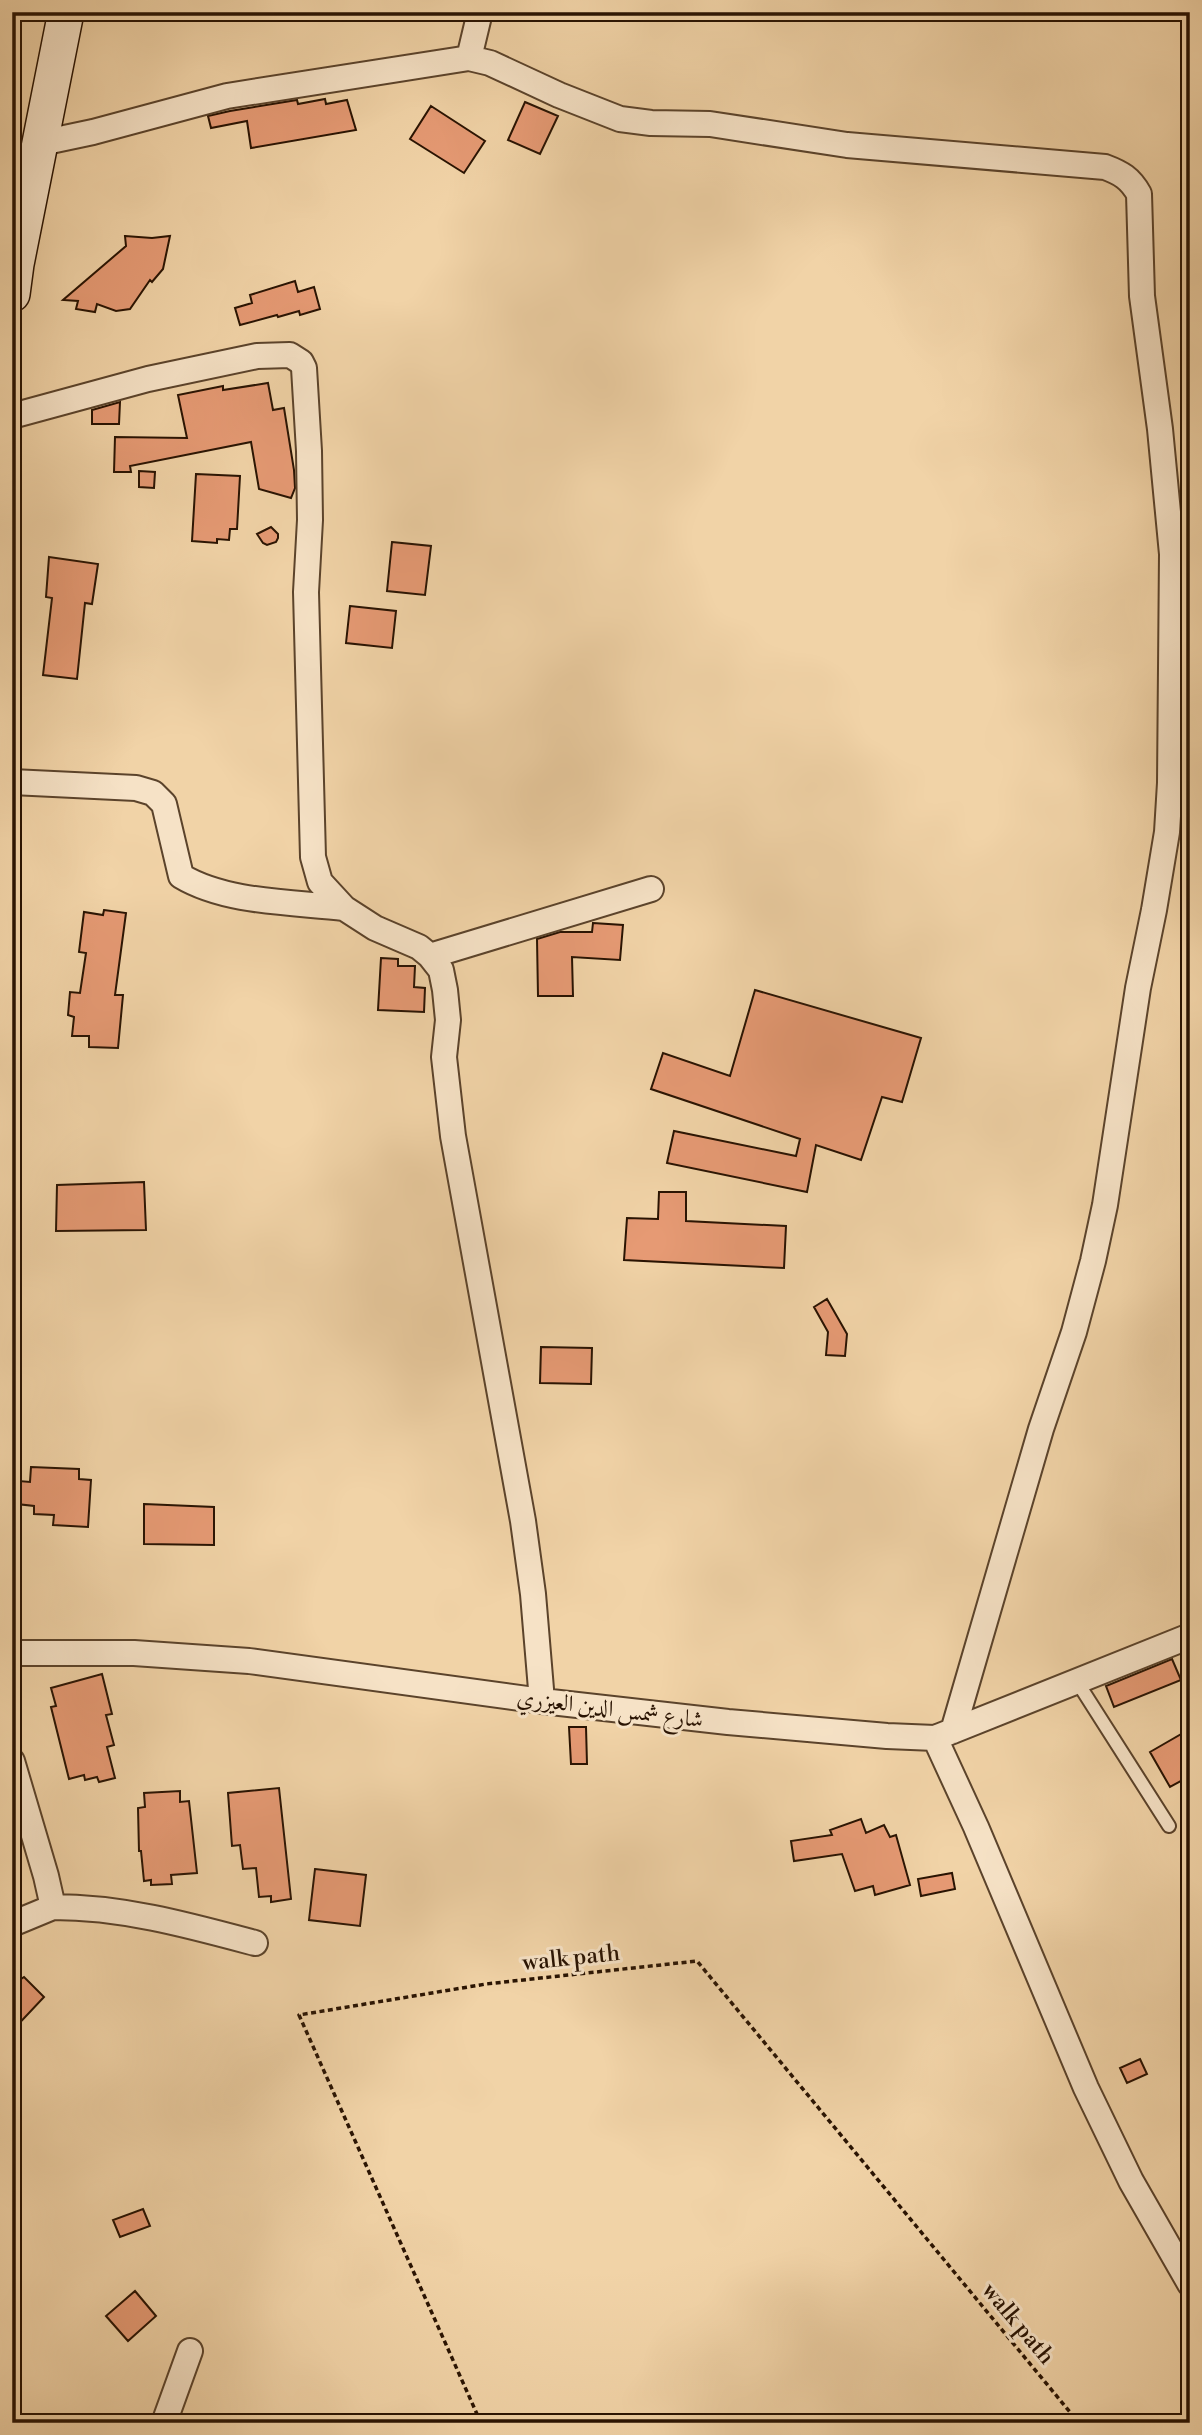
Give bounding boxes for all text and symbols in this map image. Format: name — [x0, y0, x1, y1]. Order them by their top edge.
street label: شارع شمس الدين العيزري — [514, 1684, 705, 1739]
street label: walk path — [520, 1939, 622, 1977]
street label: walk path — [975, 2276, 1061, 2370]

